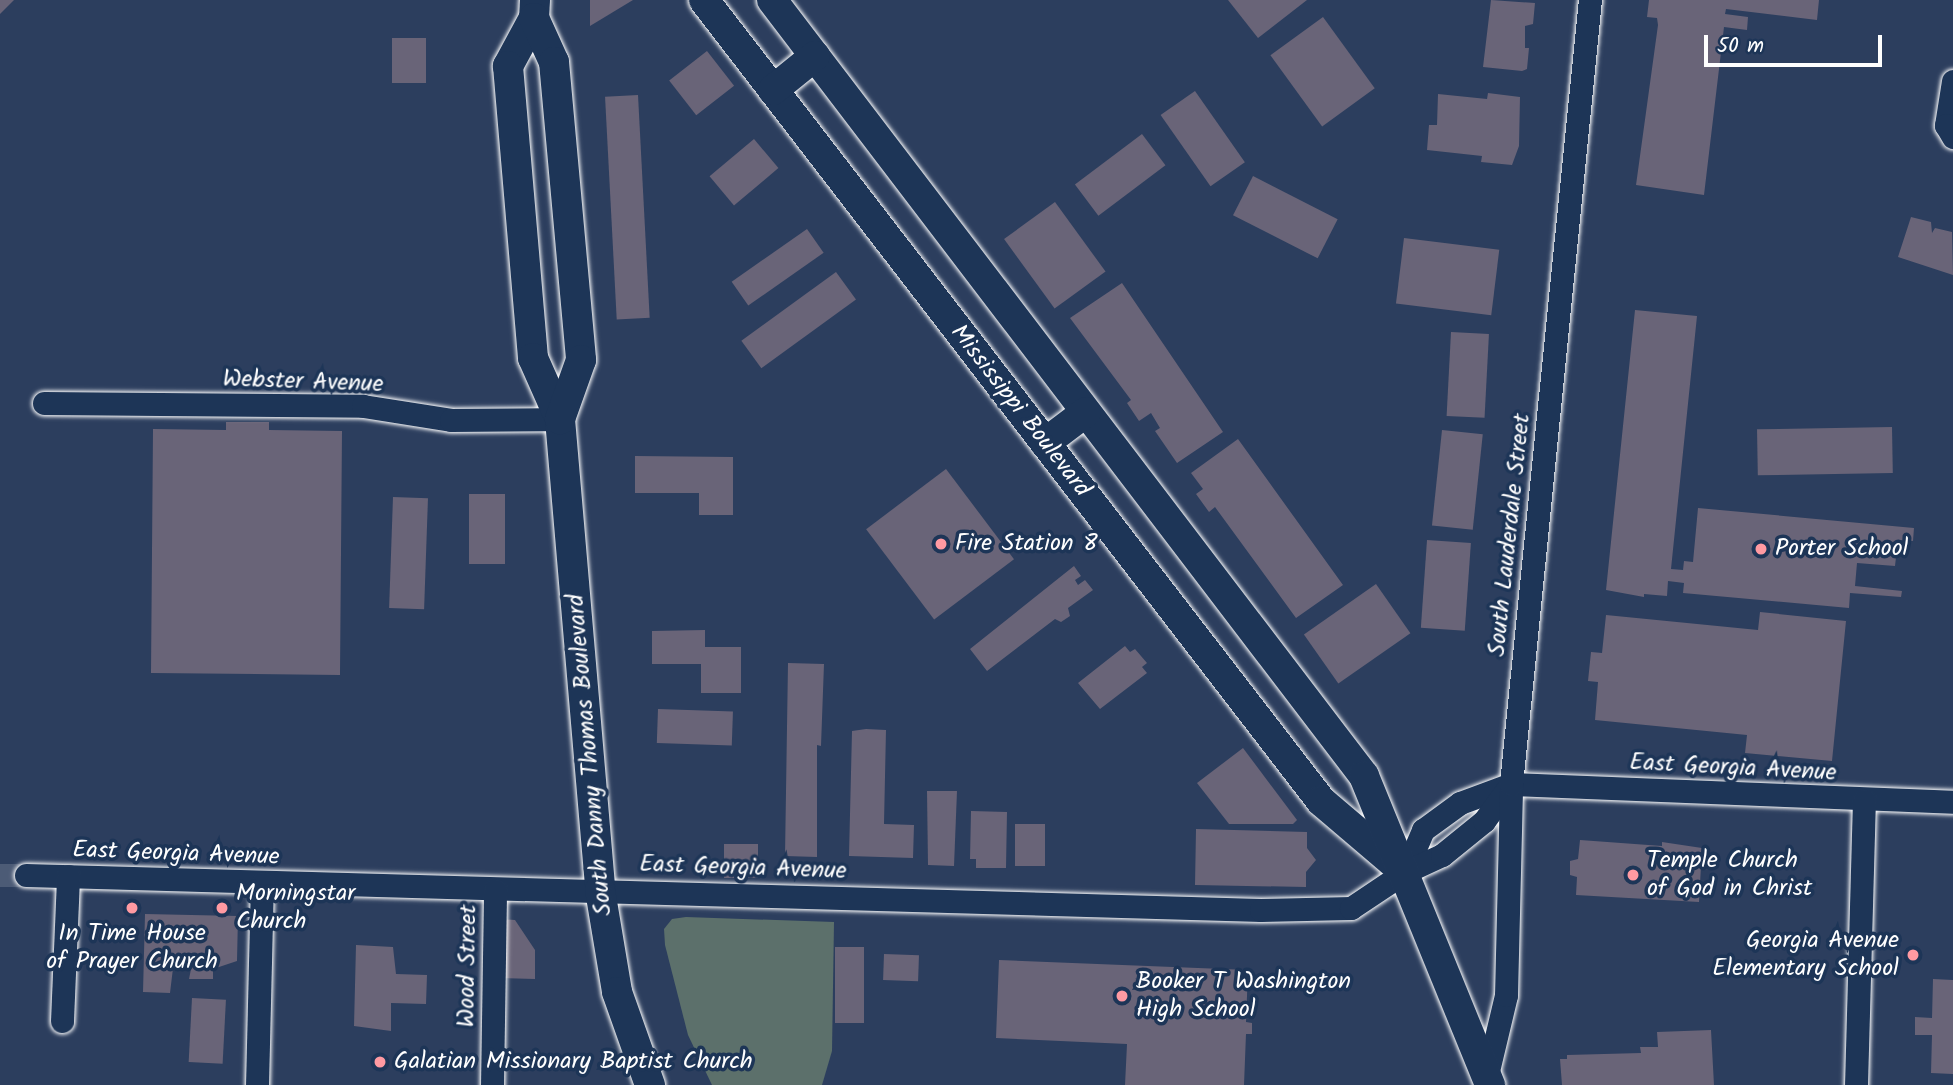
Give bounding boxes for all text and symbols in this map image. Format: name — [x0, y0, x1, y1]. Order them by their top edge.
scale bar — [1708, 21, 1886, 65]
text: 50 m — [1717, 30, 1764, 63]
street label: Mississippi Boulevard — [944, 319, 1096, 503]
street label: Webster Avenue — [222, 365, 384, 399]
street label: South Lauderdale Street — [1483, 412, 1537, 658]
place label: Fire Station 8 — [955, 530, 1098, 558]
place label: Porter School — [1775, 535, 1908, 563]
marker: Fire Station 8 — [933, 536, 949, 552]
marker: Porter School — [1753, 541, 1769, 557]
street label: South Danny Thomas Boulevard — [562, 593, 618, 917]
street label: East Georgia Avenue — [1629, 748, 1837, 788]
street label: East Georgia Avenue — [72, 836, 280, 872]
place label: Temple Church of God in Christ — [1647, 847, 1812, 903]
street label: East Georgia Avenue — [639, 850, 847, 886]
marker: Temple Church of God in Christ — [1625, 867, 1641, 883]
place label: Morningstar Church — [236, 880, 355, 936]
marker: In Time House of Prayer Church — [124, 900, 140, 916]
marker: Morningstar Church — [214, 900, 230, 916]
street label: Wood Street — [453, 904, 483, 1028]
place label: In Time House of Prayer Church — [46, 920, 218, 976]
place label: Georgia Avenue Elementary School — [1712, 927, 1899, 983]
marker: Georgia Avenue Elementary School — [1905, 947, 1921, 963]
place label: Booker T Washington High School — [1136, 968, 1351, 1024]
marker: Booker T Washington High School — [1114, 988, 1130, 1004]
place label: Galatian Missionary Baptist Church — [394, 1048, 753, 1076]
marker: Galatian Missionary Baptist Church — [372, 1054, 388, 1070]

